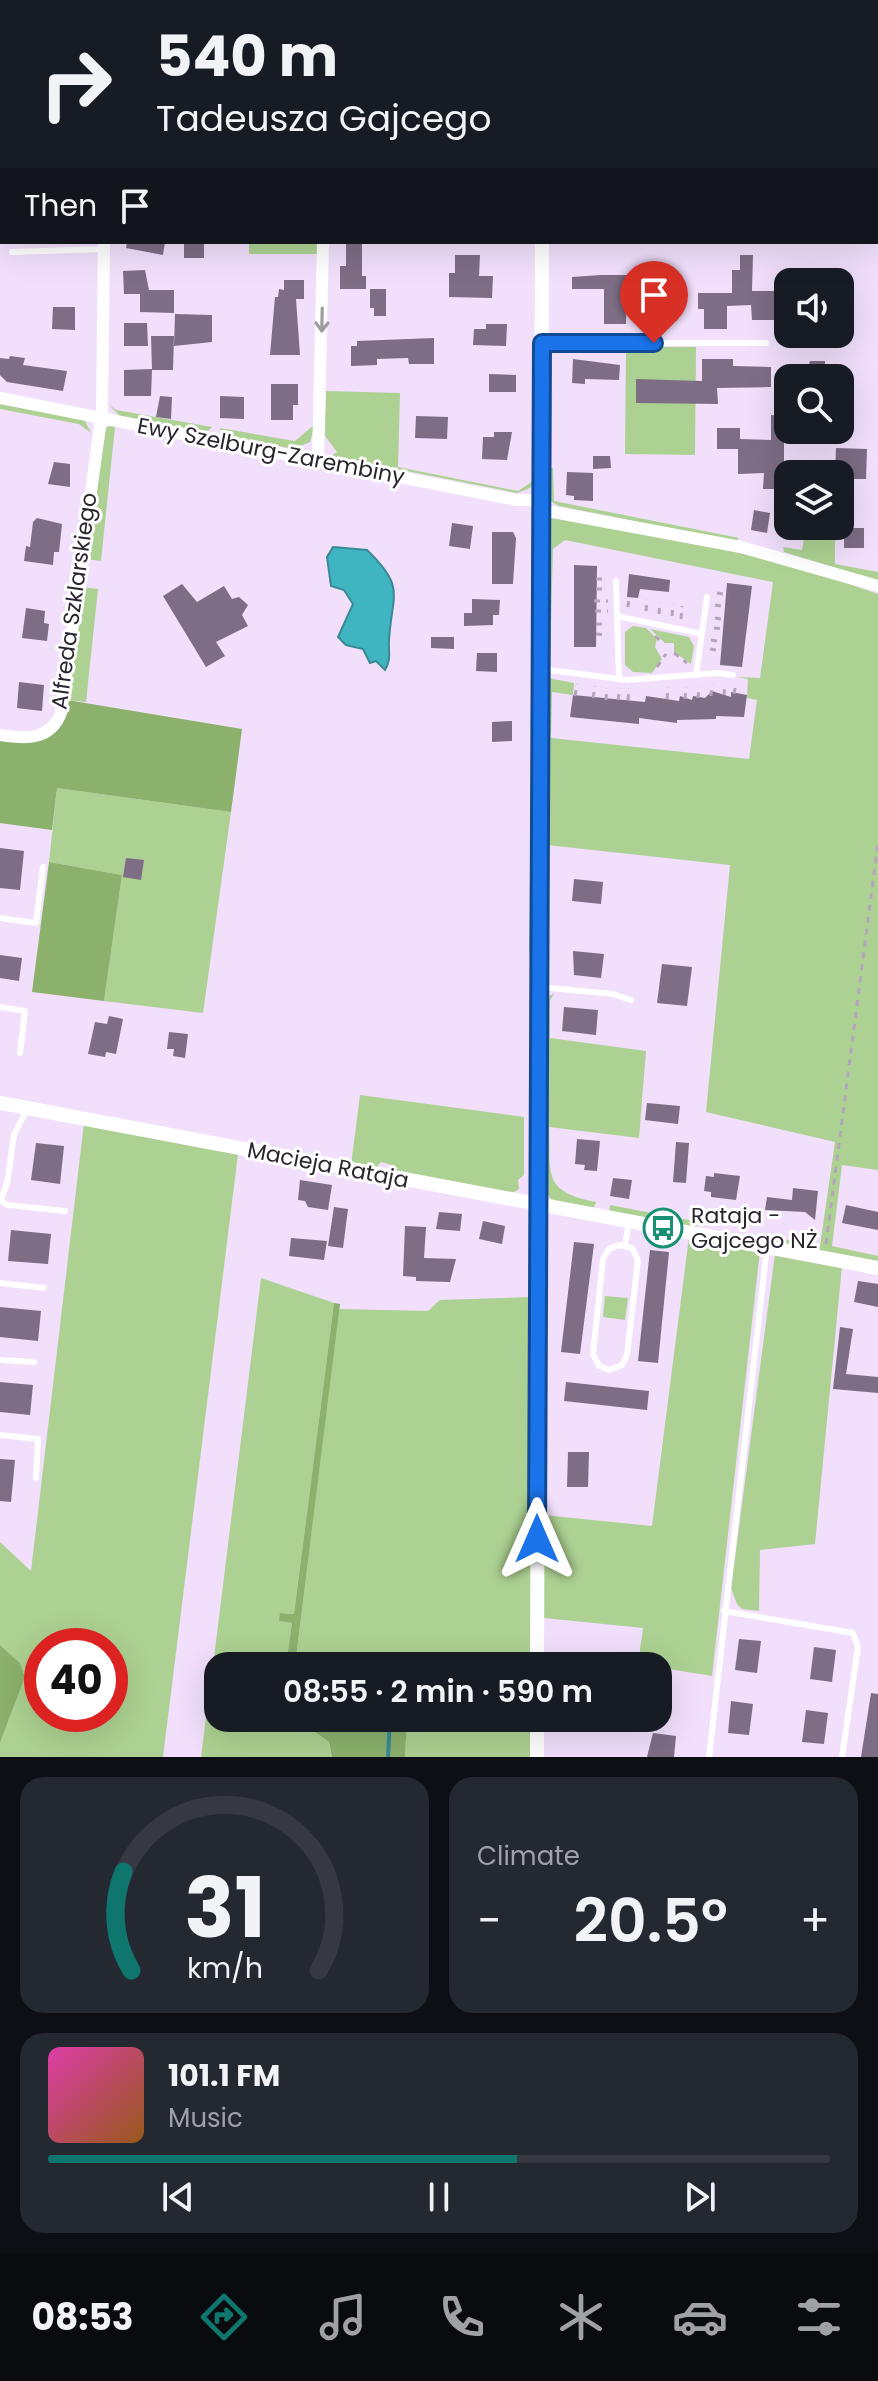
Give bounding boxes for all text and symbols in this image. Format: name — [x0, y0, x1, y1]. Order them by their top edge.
text: 540 m — [156, 17, 338, 96]
icon: right — [24, 32, 128, 136]
text: Tadeusza Gajcego — [156, 93, 491, 144]
text: Then — [24, 184, 97, 227]
icon: arrive — [113, 184, 157, 228]
pin — [620, 261, 688, 343]
map controls — [774, 268, 854, 540]
button: sound — [774, 268, 854, 348]
icon: arrive — [632, 273, 676, 317]
one-way arrow — [314, 306, 330, 333]
button: search — [774, 364, 854, 444]
street label: Ewy Szelburg-Zarembiny — [135, 410, 408, 492]
button: layers — [774, 460, 854, 540]
street label: Alfreda Szklarskiego — [43, 491, 105, 711]
street label: Macieja Rataja — [245, 1134, 411, 1196]
place label: Rataja - Gajcego NŻ — [691, 1200, 818, 1256]
bus stop icon: Rataja - Gajcego NŻ — [642, 1207, 684, 1249]
position arrow — [495, 1497, 579, 1581]
speed limit sign: 40 — [24, 1628, 128, 1732]
text: 08:55 · 2 min · 590 m — [283, 1670, 593, 1713]
text: Climate — [477, 1838, 580, 1874]
text: 31 — [184, 1850, 265, 1966]
text: 20.5° — [574, 1879, 728, 1963]
text: − — [477, 1890, 501, 1951]
text: + — [800, 1890, 830, 1951]
text: km/h — [186, 1948, 263, 1988]
text: 101.1 FM — [168, 2054, 280, 2097]
text: Music — [168, 2100, 243, 2136]
icon: previous — [156, 2175, 200, 2219]
icon: pause — [417, 2175, 461, 2219]
icon: next — [678, 2175, 722, 2219]
icon: directions — [196, 2289, 252, 2345]
icon: music — [315, 2289, 371, 2345]
icon: phone — [434, 2289, 490, 2345]
icon: climate — [553, 2289, 609, 2345]
icon: car — [672, 2289, 728, 2345]
icon: filters — [791, 2289, 847, 2345]
text: 08:53 — [31, 2292, 134, 2343]

